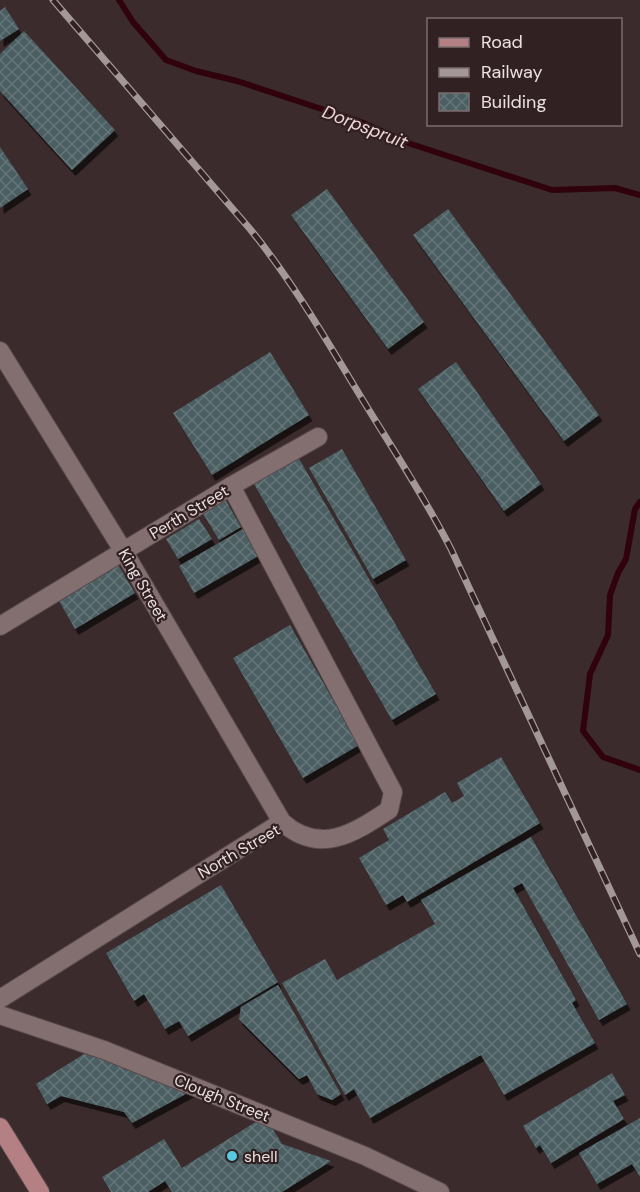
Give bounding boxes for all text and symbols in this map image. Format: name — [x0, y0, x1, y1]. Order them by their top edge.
legend — [427, 18, 622, 126]
text: Road — [481, 30, 523, 54]
text: Railway — [481, 60, 543, 84]
text: Building — [481, 90, 546, 114]
water label: Dorpspruit — [319, 100, 412, 155]
street label: Perth Street — [145, 480, 233, 544]
street label: King Street — [114, 545, 172, 625]
street label: North Street — [194, 819, 284, 883]
street label: Clough Street — [171, 1069, 273, 1127]
place label: shell — [244, 1146, 277, 1167]
marker: shell — [225, 1149, 239, 1163]

